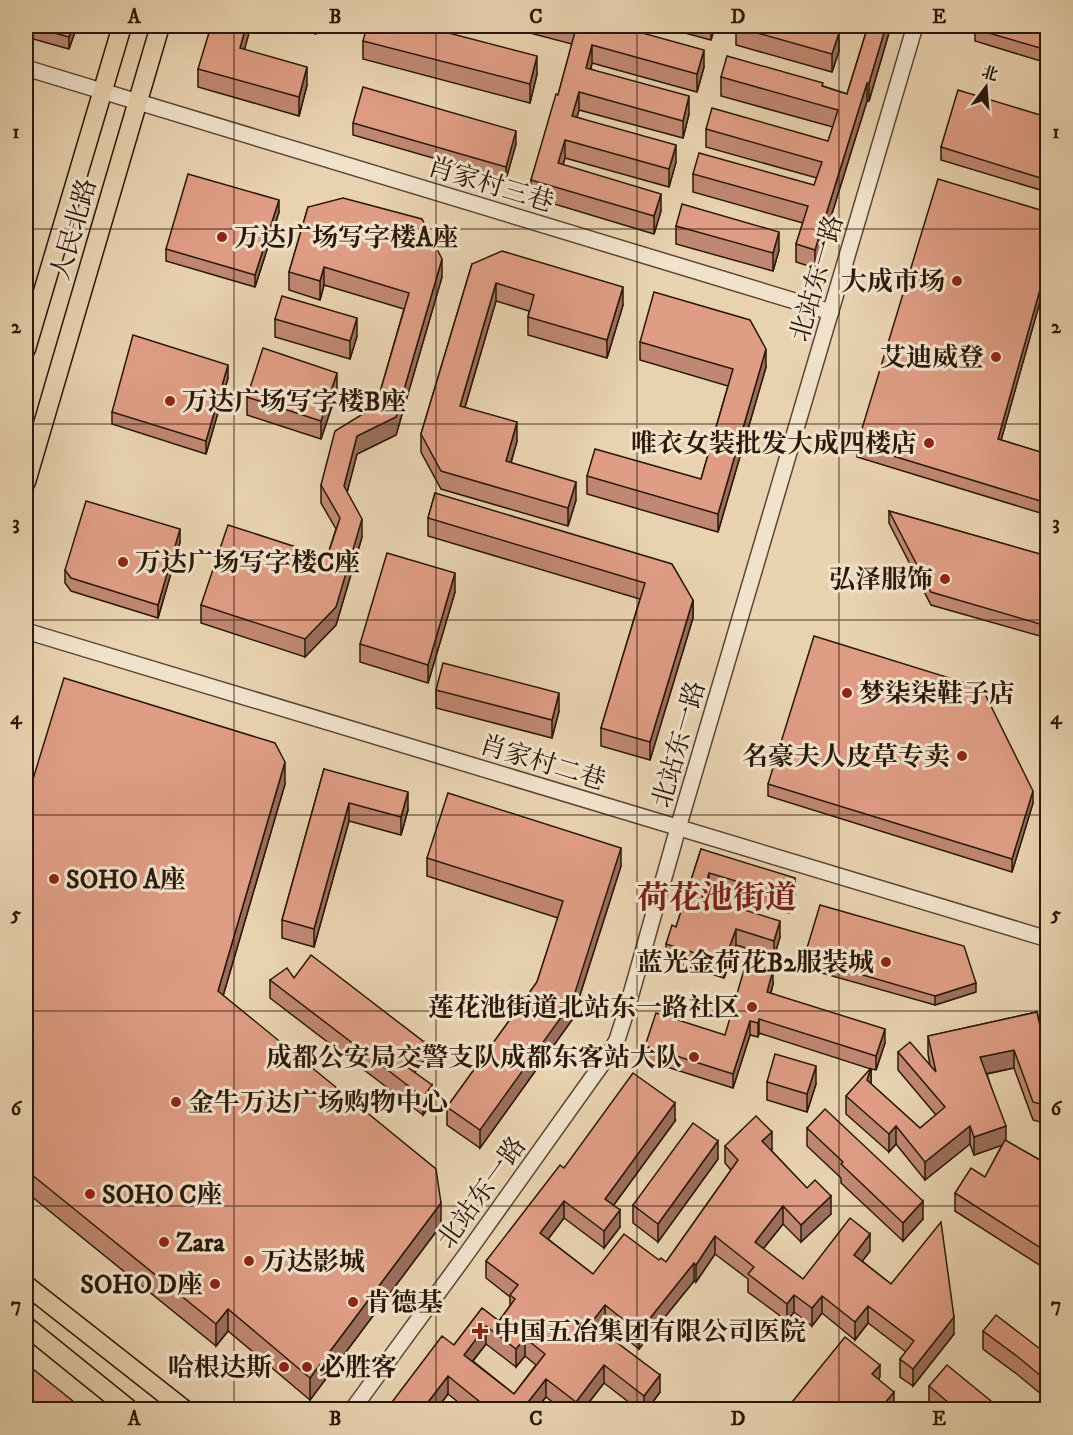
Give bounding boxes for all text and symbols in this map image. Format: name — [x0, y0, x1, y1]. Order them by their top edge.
text: A — [127, 5, 142, 30]
text: B — [329, 5, 341, 30]
text: C — [529, 5, 543, 30]
text: D — [731, 5, 746, 30]
text: E — [932, 5, 946, 30]
north arrow — [956, 57, 1016, 117]
text: 北 — [979, 62, 1000, 85]
text: 1 — [12, 120, 20, 145]
text: 1 — [1052, 120, 1060, 145]
street label: 肖家村三巷 — [424, 151, 558, 220]
street label: 人民北路 — [44, 175, 105, 284]
street label: 北站东一路 — [784, 211, 851, 345]
place label: 万达广场写字楼A座 — [234, 222, 459, 255]
marker: 万达广场写字楼A座 — [215, 230, 229, 244]
place label: 大成市场 — [841, 266, 945, 299]
marker: 大成市场 — [950, 274, 964, 288]
text: 2 — [11, 315, 22, 340]
text: 2 — [1051, 315, 1062, 340]
place label: 艾迪威登 — [880, 342, 984, 375]
marker: 艾迪威登 — [989, 350, 1003, 364]
place label: 万达广场写字楼B座 — [182, 386, 406, 419]
marker: 万达广场写字楼B座 — [163, 394, 177, 408]
place label: 唯衣女装批发大成四楼店 — [631, 428, 917, 461]
marker: 唯衣女装批发大成四楼店 — [922, 436, 936, 450]
text: 3 — [12, 511, 20, 536]
text: 3 — [1052, 511, 1060, 536]
place label: 万达广场写字楼C座 — [135, 547, 360, 580]
marker: 万达广场写字楼C座 — [116, 555, 130, 569]
place label: 弘泽服饰 — [829, 564, 933, 597]
marker: 弘泽服饰 — [938, 572, 952, 586]
street label: 北站东一路 — [646, 677, 713, 811]
place label: 梦柒柒鞋子店 — [859, 678, 1015, 711]
marker: 梦柒柒鞋子店 — [840, 686, 854, 700]
text: 4 — [10, 706, 23, 731]
text: 4 — [1050, 706, 1063, 731]
street label: 肖家村二巷 — [476, 729, 610, 798]
place label: 名豪夫人皮草专卖 — [742, 741, 950, 774]
marker: 名豪夫人皮草专卖 — [955, 749, 969, 763]
place label: SOHO A座 — [66, 864, 186, 897]
marker: SOHO A座 — [47, 872, 61, 886]
district label: 荷花池街道 — [637, 879, 797, 919]
text: 5 — [10, 902, 21, 927]
text: 5 — [1050, 902, 1061, 927]
place label: 蓝光金荷花B2服装城 — [637, 947, 874, 980]
marker: 蓝光金荷花B2服装城 — [879, 955, 893, 969]
place label: 莲花池街道北站东一路社区 — [428, 992, 740, 1025]
marker: 莲花池街道北站东一路社区 — [745, 1000, 759, 1014]
place label: 成都公安局交警支队成都东客站大队 — [266, 1042, 682, 1075]
marker: 成都公安局交警支队成都东客站大队 — [687, 1050, 701, 1064]
place label: 金牛万达广场购物中心 — [188, 1087, 448, 1120]
marker: 金牛万达广场购物中心 — [169, 1095, 183, 1109]
text: 6 — [11, 1097, 23, 1122]
text: 6 — [1051, 1097, 1063, 1122]
street label: 北站东一路 — [431, 1131, 534, 1255]
place label: SOHO C座 — [102, 1179, 223, 1212]
marker: SOHO C座 — [83, 1187, 97, 1201]
place label: Zara — [176, 1227, 225, 1260]
marker: Zara — [157, 1235, 171, 1249]
place label: 万达影城 — [261, 1246, 365, 1279]
marker: 万达影城 — [242, 1254, 256, 1268]
place label: SOHO D座 — [80, 1269, 203, 1302]
marker: SOHO D座 — [208, 1277, 222, 1291]
place label: 肯德基 — [365, 1287, 443, 1320]
text: 7 — [11, 1293, 21, 1318]
text: 7 — [1051, 1293, 1061, 1318]
marker: 肯德基 — [346, 1295, 360, 1309]
place label: 中国五冶集团有限公司医院 — [494, 1316, 806, 1349]
marker: 中国五冶集团有限公司医院 — [471, 1322, 489, 1340]
place label: 哈根达斯 — [168, 1352, 272, 1385]
place label: 必胜客 — [319, 1352, 397, 1385]
marker: 哈根达斯 — [277, 1360, 291, 1374]
marker: 必胜客 — [300, 1360, 314, 1374]
text: A — [127, 1407, 142, 1432]
text: B — [329, 1407, 341, 1432]
text: C — [529, 1407, 543, 1432]
text: D — [731, 1407, 746, 1432]
text: E — [932, 1407, 946, 1432]

